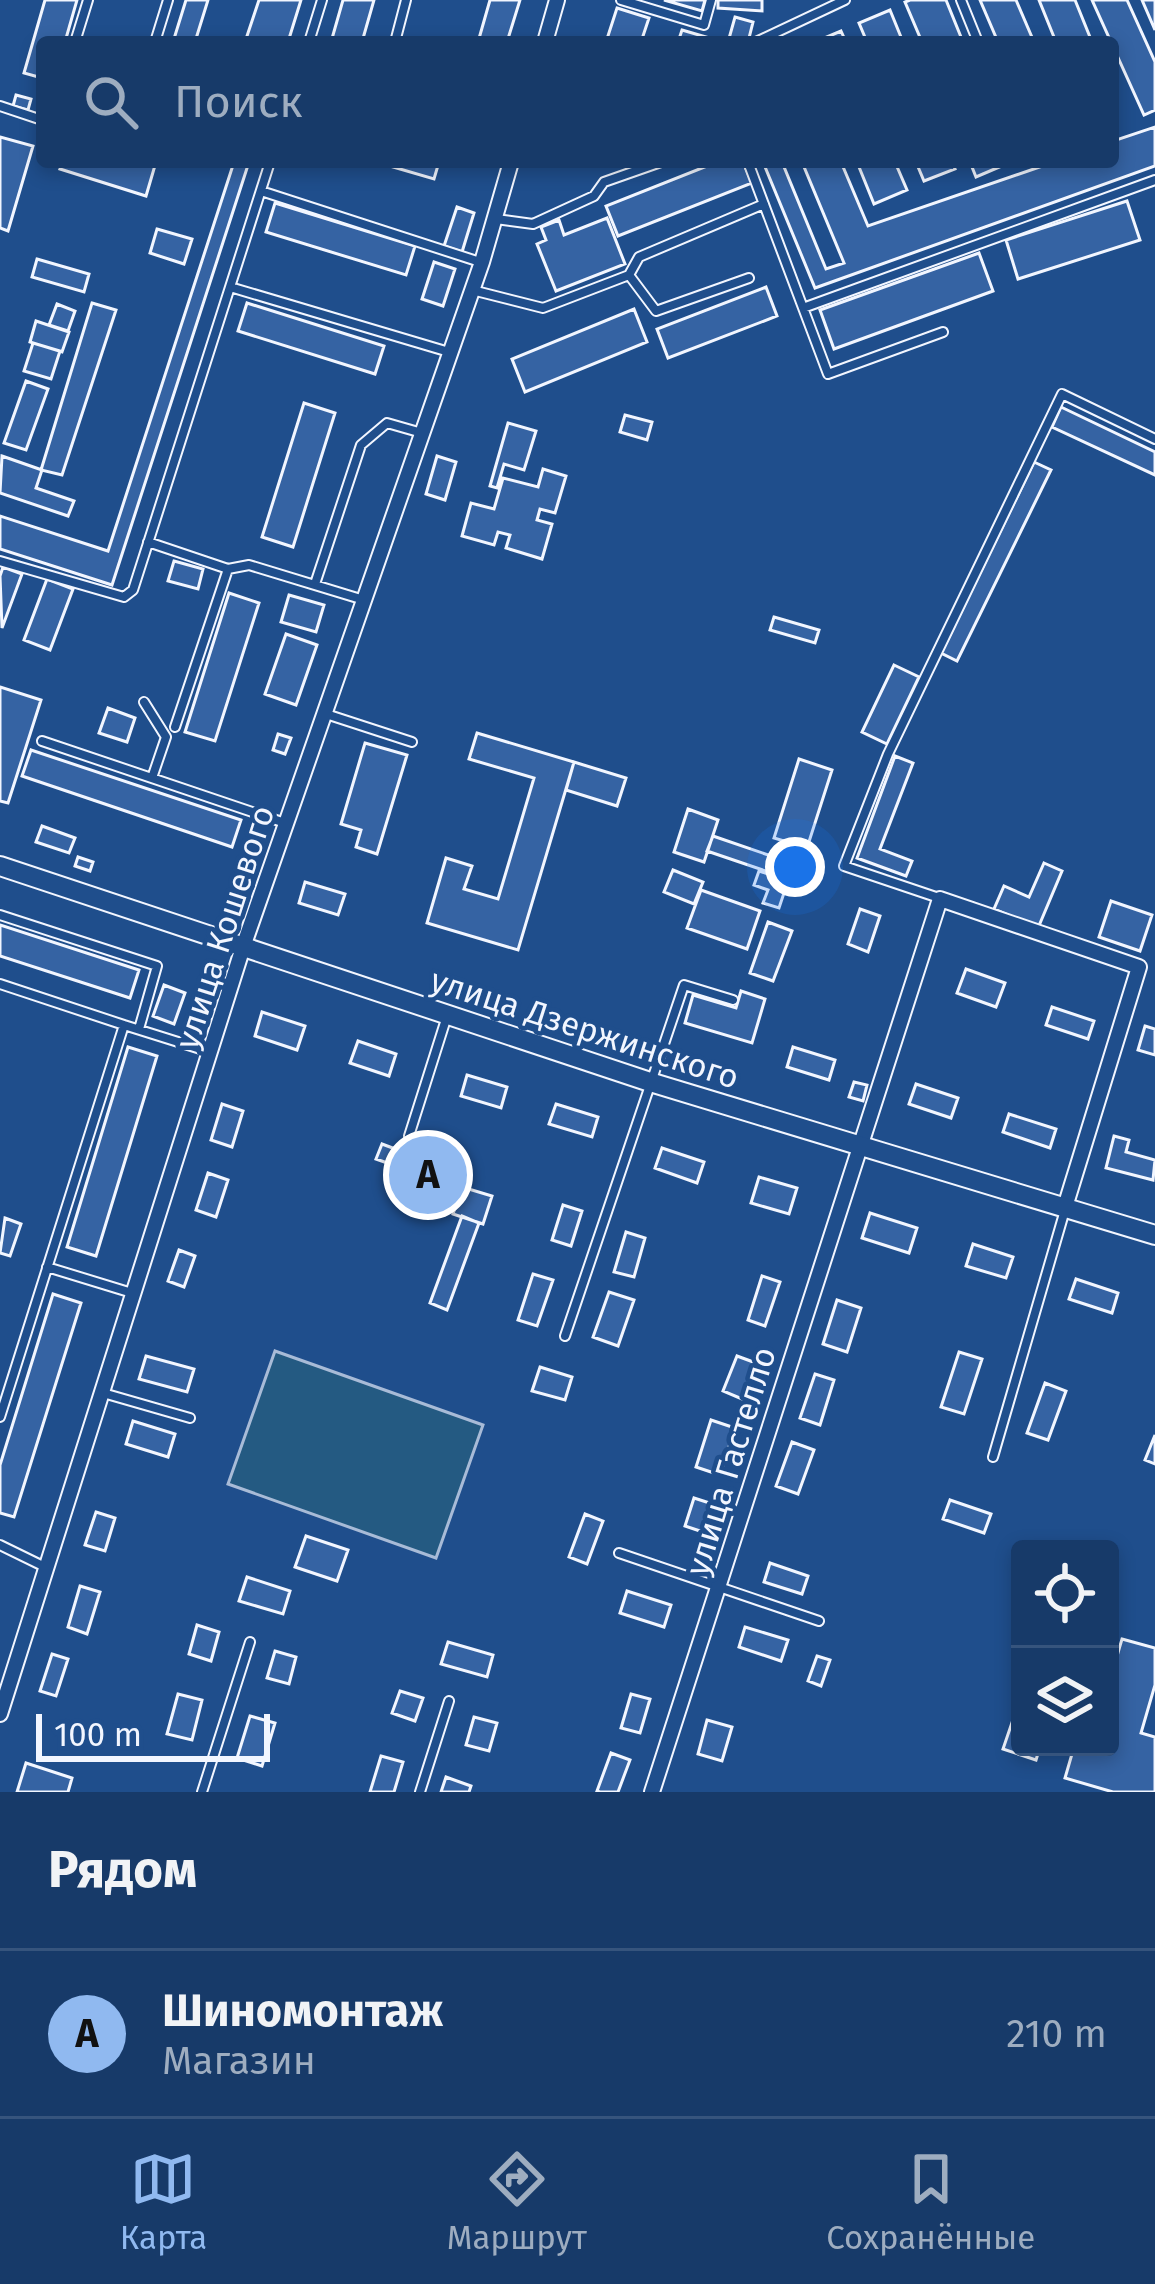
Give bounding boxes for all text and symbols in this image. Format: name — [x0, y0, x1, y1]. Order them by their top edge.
search box — [36, 36, 1119, 168]
icon: search — [78, 69, 144, 135]
text: Поиск — [174, 75, 303, 129]
street label: улица Кошевого — [167, 801, 283, 1054]
your location — [765, 837, 825, 897]
street label: улица Дзержинского — [425, 960, 744, 1098]
pin: A — [389, 1130, 467, 1220]
street label: улица Гастелло — [677, 1342, 785, 1580]
map controls — [1011, 1540, 1119, 1756]
button: locate — [1011, 1540, 1119, 1648]
button: layers — [1011, 1648, 1119, 1756]
scale bar — [36, 1708, 270, 1761]
text: 100 m — [54, 1715, 142, 1755]
text: Рядом — [48, 1839, 197, 1901]
text: Шиномонтаж — [162, 1984, 443, 2038]
text: A — [75, 2011, 99, 2057]
text: 210 m — [1006, 2011, 1107, 2057]
text: Магазин — [162, 2038, 316, 2084]
tab: Карта — [120, 2146, 207, 2258]
tab: Маршрут — [447, 2146, 587, 2258]
tab: Сохранённые — [826, 2146, 1035, 2258]

